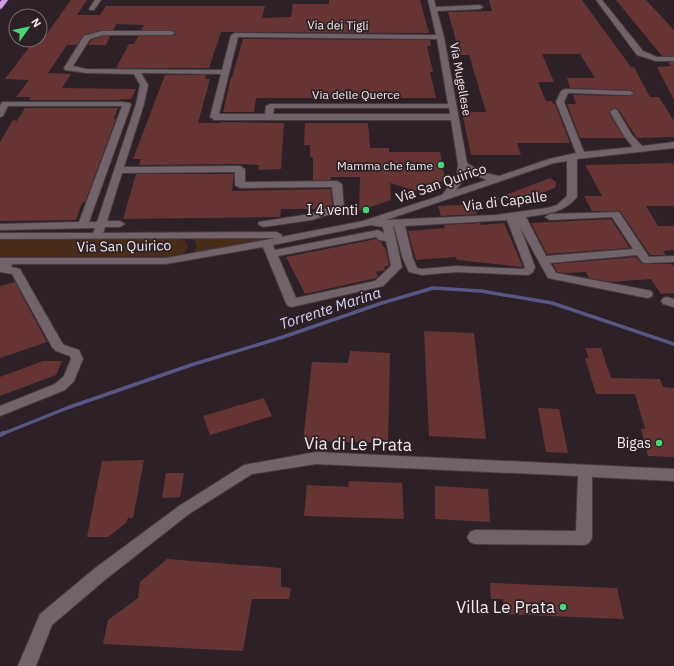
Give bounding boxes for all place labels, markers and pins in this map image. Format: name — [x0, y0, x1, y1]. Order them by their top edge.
place label: Mamma che fame — [337, 158, 433, 173]
marker: Mamma che fame — [436, 160, 446, 170]
place label: I 4 venti — [307, 201, 358, 219]
marker: I 4 venti — [361, 205, 371, 215]
place label: Bigas — [617, 434, 651, 452]
marker: Bigas — [654, 438, 664, 448]
place label: Villa Le Prata — [456, 596, 555, 618]
marker: Villa Le Prata — [558, 602, 568, 612]

